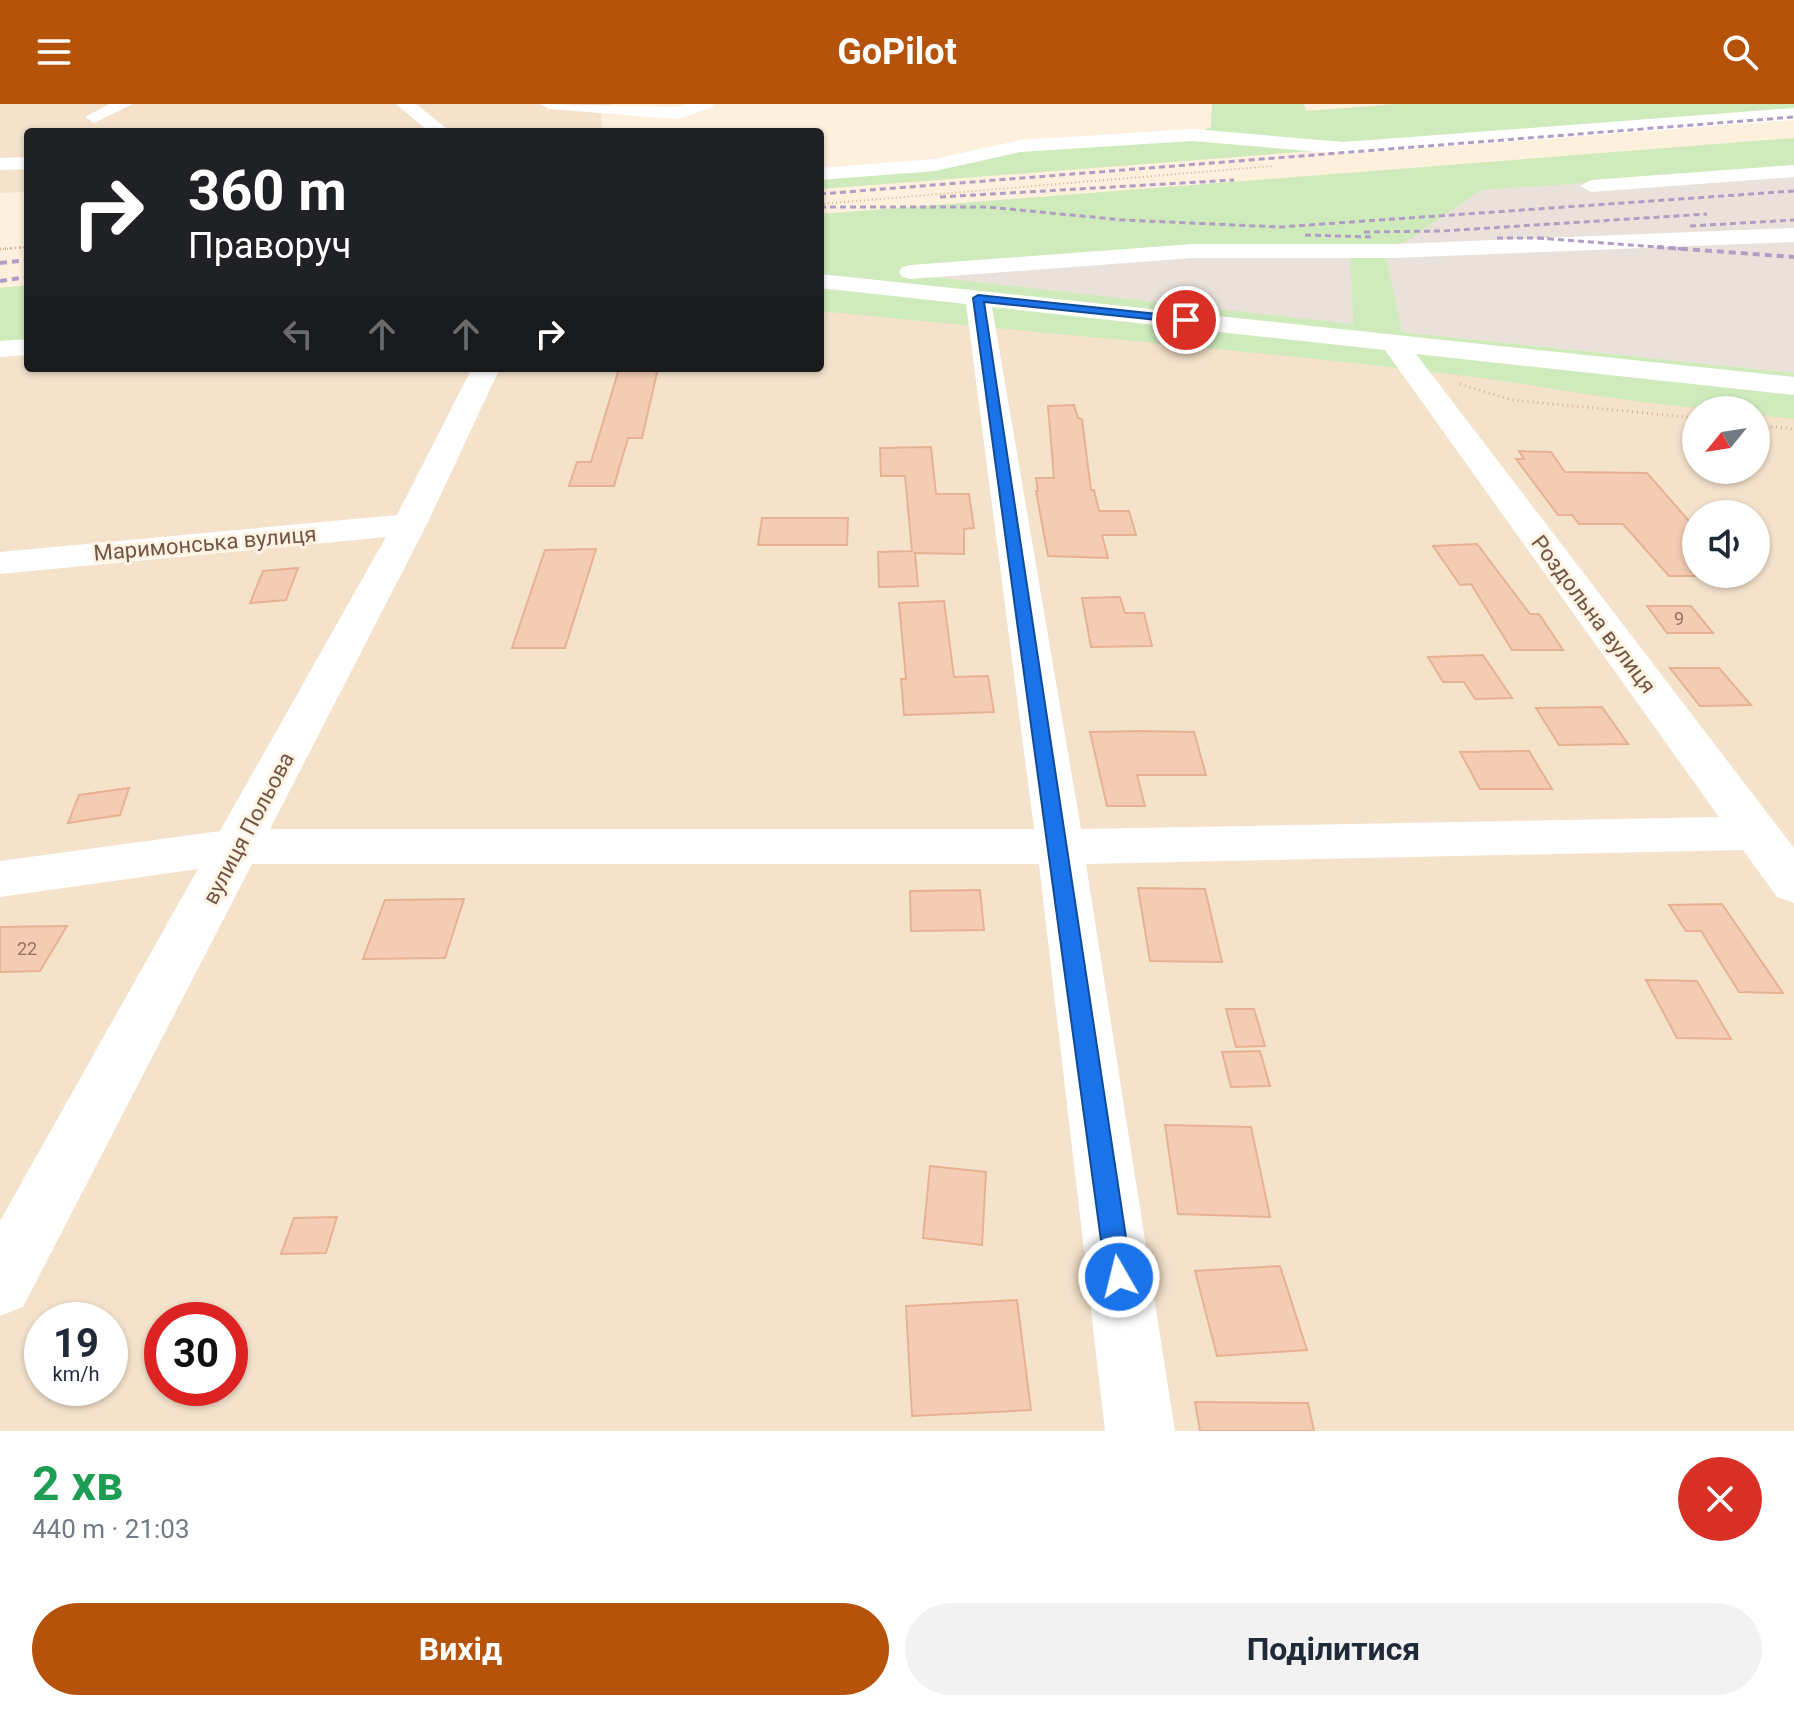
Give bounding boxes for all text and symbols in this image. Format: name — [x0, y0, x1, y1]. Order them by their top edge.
icon: menu — [32, 30, 76, 74]
icon: search — [1718, 30, 1762, 74]
text: GoPilot — [837, 31, 957, 73]
text: 360 m — [188, 158, 347, 224]
icon: right — [56, 160, 160, 264]
text: Праворуч — [188, 225, 351, 267]
pin — [1152, 286, 1220, 354]
icon: arrive — [1164, 298, 1208, 342]
icon: left — [276, 312, 320, 356]
icon: ahead — [360, 312, 404, 356]
icon: ahead — [444, 312, 488, 356]
icon: right — [528, 312, 572, 356]
north arrow — [1682, 396, 1770, 484]
map controls — [1682, 396, 1770, 588]
button: sound — [1682, 500, 1770, 588]
street label: Маримонська вулиця — [93, 521, 318, 566]
street label: Роздольна вулиця — [1526, 531, 1661, 698]
house number: 9 — [1674, 608, 1684, 629]
street label: вулиця Польова — [198, 748, 299, 908]
house number: 22 — [17, 938, 37, 959]
position arrow — [1077, 1235, 1161, 1319]
speed limit sign: 30 — [144, 1302, 248, 1406]
text: 19 — [53, 1320, 99, 1367]
text: km/h — [53, 1362, 99, 1386]
text: 2 хв — [32, 1455, 123, 1512]
button: close — [1678, 1457, 1762, 1541]
text: 440 m · 21:03 — [32, 1514, 190, 1544]
button: Вихід — [32, 1603, 889, 1695]
button: Поділитися — [905, 1603, 1762, 1695]

